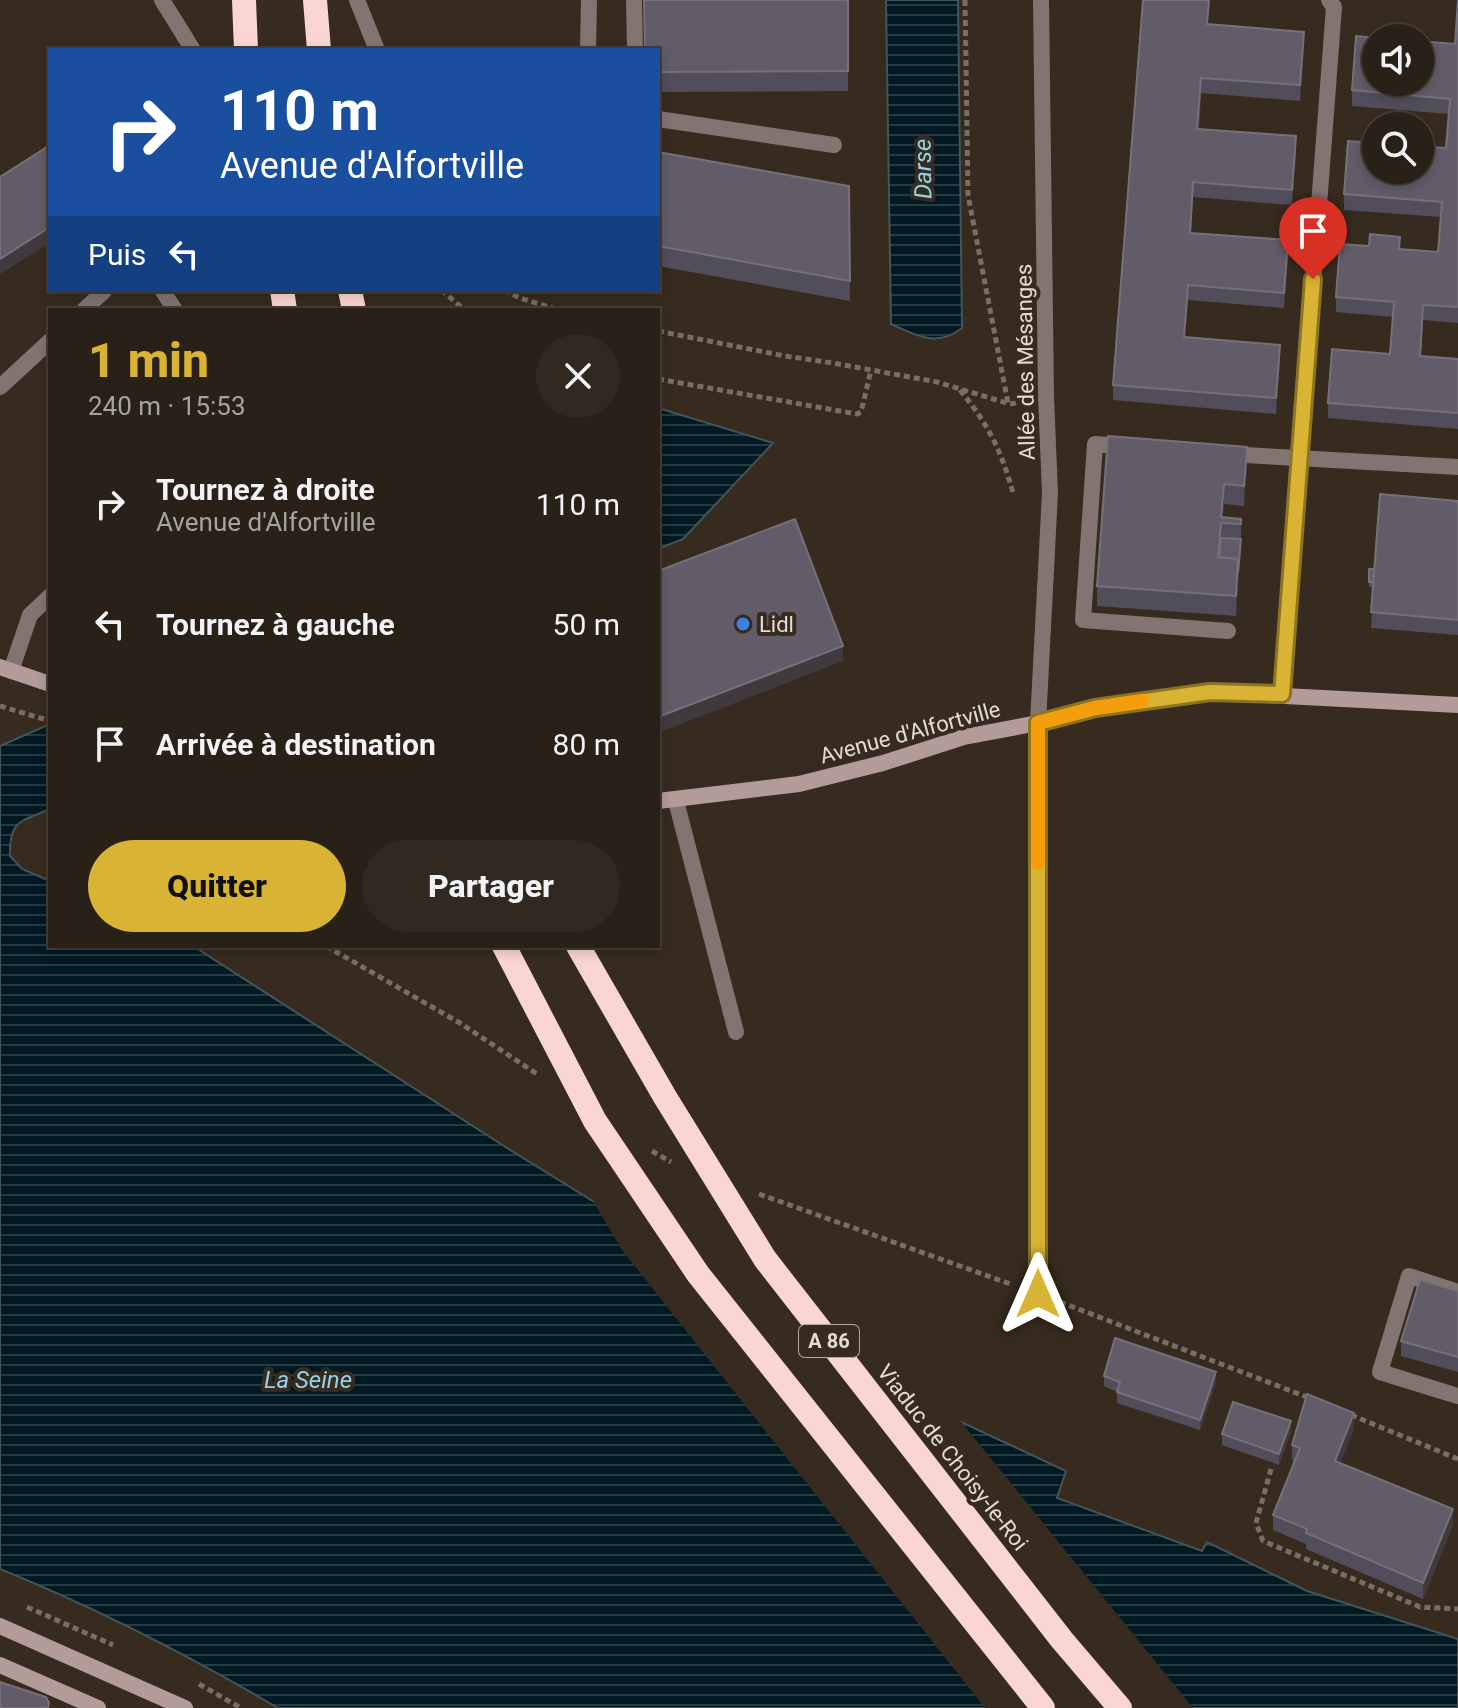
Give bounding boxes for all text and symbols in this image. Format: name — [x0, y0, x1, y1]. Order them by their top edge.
map controls — [1362, 24, 1434, 184]
button: sound — [1362, 24, 1434, 96]
text: 110 m — [220, 78, 379, 144]
icon: right — [88, 80, 192, 184]
button: search — [1362, 112, 1434, 184]
water label: Darse — [908, 139, 938, 199]
text: Avenue d'Alfortville — [220, 145, 524, 187]
pin — [1279, 197, 1347, 279]
icon: arrive — [1291, 209, 1335, 253]
icon: left — [162, 232, 206, 276]
text: Puis — [88, 237, 146, 272]
street label: Allée des Mésanges — [1011, 264, 1040, 460]
text: 1 min — [88, 332, 209, 389]
button: close — [536, 334, 620, 418]
text: 240 m · 15:53 — [88, 391, 246, 421]
text: Tournez à droite — [156, 472, 375, 507]
icon: right — [88, 482, 132, 526]
text: 110 m — [536, 487, 620, 522]
text: Avenue d'Alfortville — [156, 507, 376, 537]
icon: left — [88, 602, 132, 646]
text: Tournez à gauche — [156, 607, 395, 642]
text: 50 m — [553, 607, 620, 642]
place label: Lidl — [759, 612, 794, 637]
marker: Lidl — [734, 615, 752, 633]
street label: Avenue d'Alfortville — [817, 696, 1003, 769]
icon: arrive — [88, 722, 132, 766]
text: Arrivée à destination — [156, 727, 436, 762]
text: 80 m — [553, 727, 620, 762]
button: Quitter — [88, 840, 346, 932]
button: Partager — [362, 840, 620, 932]
position arrow — [996, 1252, 1080, 1336]
road number: A 86 — [799, 1325, 859, 1357]
street label: Viaduc de Choisy-le-Roi — [872, 1359, 1033, 1555]
water label: La Seine — [264, 1366, 352, 1394]

